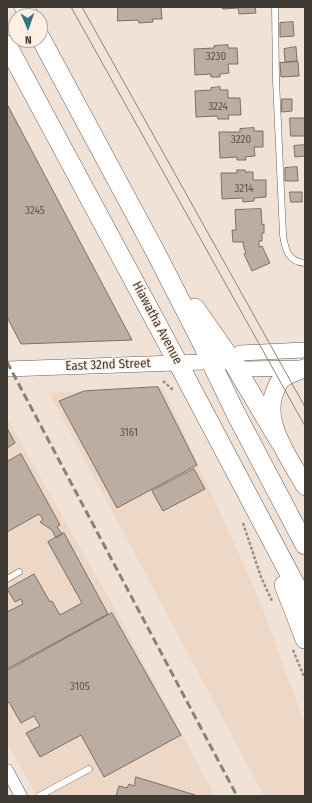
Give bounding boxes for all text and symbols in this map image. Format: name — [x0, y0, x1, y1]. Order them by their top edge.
north arrow — [8, 8, 48, 48]
text: N — [25, 33, 32, 46]
house number: 3230 — [206, 50, 226, 64]
house number: 3224 — [208, 100, 228, 114]
house number: 3220 — [231, 133, 251, 147]
house number: 3214 — [234, 182, 254, 196]
house number: 3245 — [25, 204, 45, 218]
street label: Hiawatha Avenue — [129, 279, 185, 367]
street label: East 32nd Street — [65, 356, 151, 374]
house number: 3161 — [120, 426, 138, 440]
house number: 3105 — [70, 680, 90, 694]

